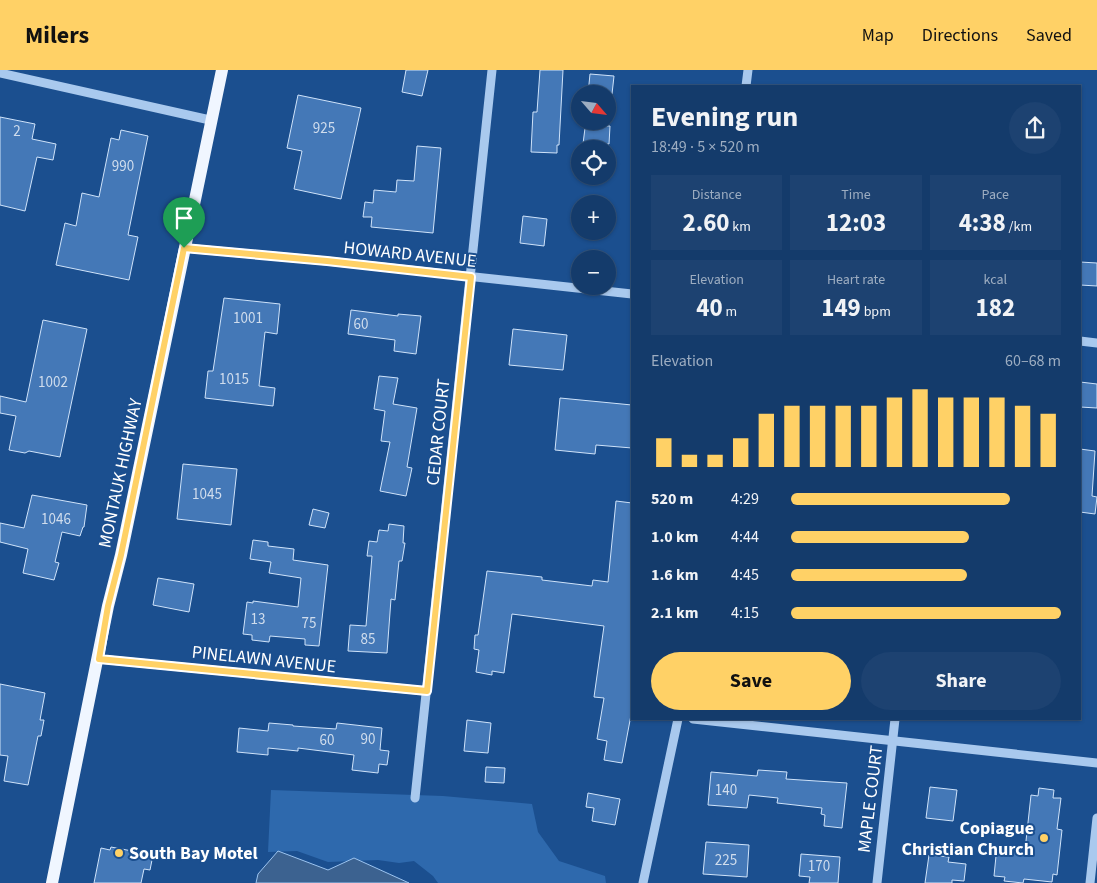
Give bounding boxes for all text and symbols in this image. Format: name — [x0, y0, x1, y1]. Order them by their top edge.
text: Milers — [25, 18, 89, 53]
text: Map — [862, 23, 894, 48]
text: Directions — [922, 23, 998, 48]
text: Saved — [1026, 23, 1072, 48]
north arrow — [571, 85, 616, 130]
map controls — [571, 85, 616, 295]
text: Evening run — [651, 97, 798, 137]
button: share — [1009, 102, 1061, 154]
house number: 925 — [313, 118, 335, 139]
house number: 2 — [13, 121, 21, 142]
text: 18:49 · 5 × 520 m — [651, 136, 760, 158]
button: locate — [571, 140, 616, 185]
house number: 990 — [112, 156, 134, 177]
text: Distance — [692, 185, 742, 205]
text: Time — [841, 185, 871, 205]
text: Pace — [982, 185, 1009, 205]
button: + — [571, 195, 616, 240]
pin — [163, 197, 205, 248]
icon: arrive — [170, 204, 198, 232]
text: 2.60 — [682, 205, 730, 241]
text: 12:03 — [826, 205, 886, 241]
text: 4:38 — [959, 205, 1006, 241]
text: km — [730, 217, 751, 237]
text: /km — [1006, 217, 1032, 237]
street label: HOWARD AVENUE — [342, 235, 478, 274]
button: − — [571, 250, 616, 295]
text: Elevation — [689, 270, 744, 290]
text: Heart rate — [827, 270, 885, 290]
text: kcal — [984, 270, 1007, 290]
text: 40 — [696, 290, 723, 326]
text: 149 — [821, 290, 861, 326]
text: 182 — [976, 290, 1015, 326]
text: m — [723, 302, 737, 322]
text: bpm — [861, 302, 891, 322]
house number: 1001 — [233, 308, 263, 329]
house number: 60 — [354, 314, 368, 335]
text: Elevation — [651, 350, 713, 372]
text: 60–68 m — [1005, 350, 1061, 372]
house number: 1015 — [219, 369, 249, 390]
house number: 1002 — [38, 372, 68, 393]
street label: CEDAR COURT — [420, 377, 457, 487]
street label: MONTAUK HIGHWAY — [92, 396, 149, 550]
house number: 1045 — [192, 484, 222, 505]
text: 520 m — [651, 488, 693, 510]
text: 4:29 — [731, 488, 759, 510]
house number: 1046 — [41, 509, 71, 530]
text: 1.0 km — [651, 526, 698, 548]
text: 4:44 — [731, 526, 759, 548]
text: 1.6 km — [651, 564, 698, 586]
text: 4:45 — [731, 564, 759, 586]
text: 2.1 km — [651, 602, 698, 624]
text: 4:15 — [731, 602, 759, 624]
house number: 13 — [251, 609, 265, 630]
house number: 75 — [302, 613, 316, 634]
house number: 85 — [361, 629, 375, 650]
street label: PINELAWN AVENUE — [191, 639, 337, 680]
button: Save — [651, 652, 851, 710]
button: Share — [861, 652, 1061, 710]
house number: 90 — [361, 729, 375, 750]
house number: 60 — [320, 730, 334, 751]
street label: MAPLE COURT — [852, 744, 890, 854]
house number: 140 — [715, 780, 737, 801]
place label: Copiague Christian Church — [902, 816, 1034, 862]
marker: Copiague Christian Church — [1038, 832, 1050, 844]
place label: South Bay Motel — [129, 841, 258, 866]
marker: South Bay Motel — [113, 847, 125, 859]
house number: 225 — [715, 850, 737, 871]
house number: 170 — [808, 856, 830, 877]

